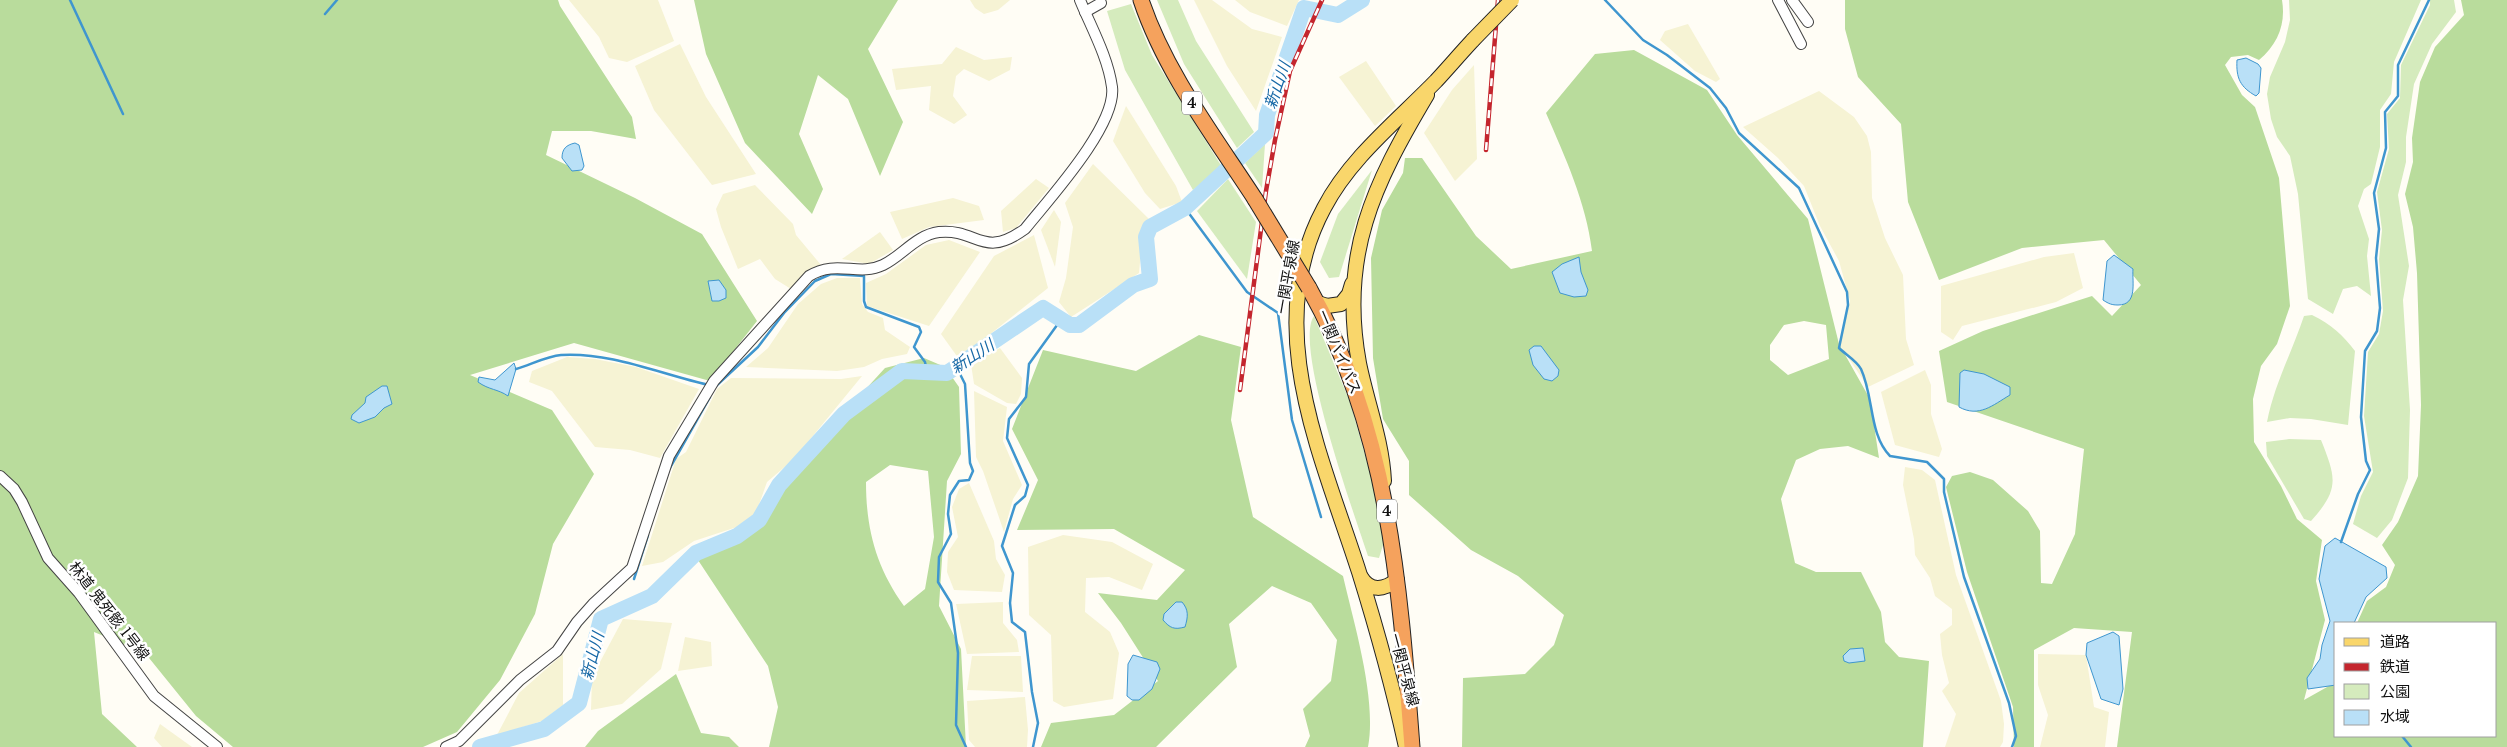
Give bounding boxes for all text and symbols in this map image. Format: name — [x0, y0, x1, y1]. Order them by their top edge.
water label: 新山川 — [1260, 57, 1295, 111]
road number: 4 — [1182, 92, 1202, 115]
street label: 一関平泉線 — [1272, 238, 1303, 316]
street label: 一関バイパス — [1313, 307, 1366, 397]
water label: 新山川 — [946, 333, 999, 377]
road number: 4 — [1377, 500, 1397, 522]
street label: 林道 鬼死骸 1号線 — [65, 557, 154, 664]
legend — [2334, 622, 2497, 737]
water label: 新山川 — [576, 628, 608, 682]
street label: 一関平泉線 — [1386, 631, 1423, 709]
text: 道路 — [2380, 632, 2410, 651]
text: 鉄道 — [2380, 657, 2410, 676]
text: 公園 — [2380, 682, 2410, 701]
text: 水域 — [2380, 707, 2410, 726]

